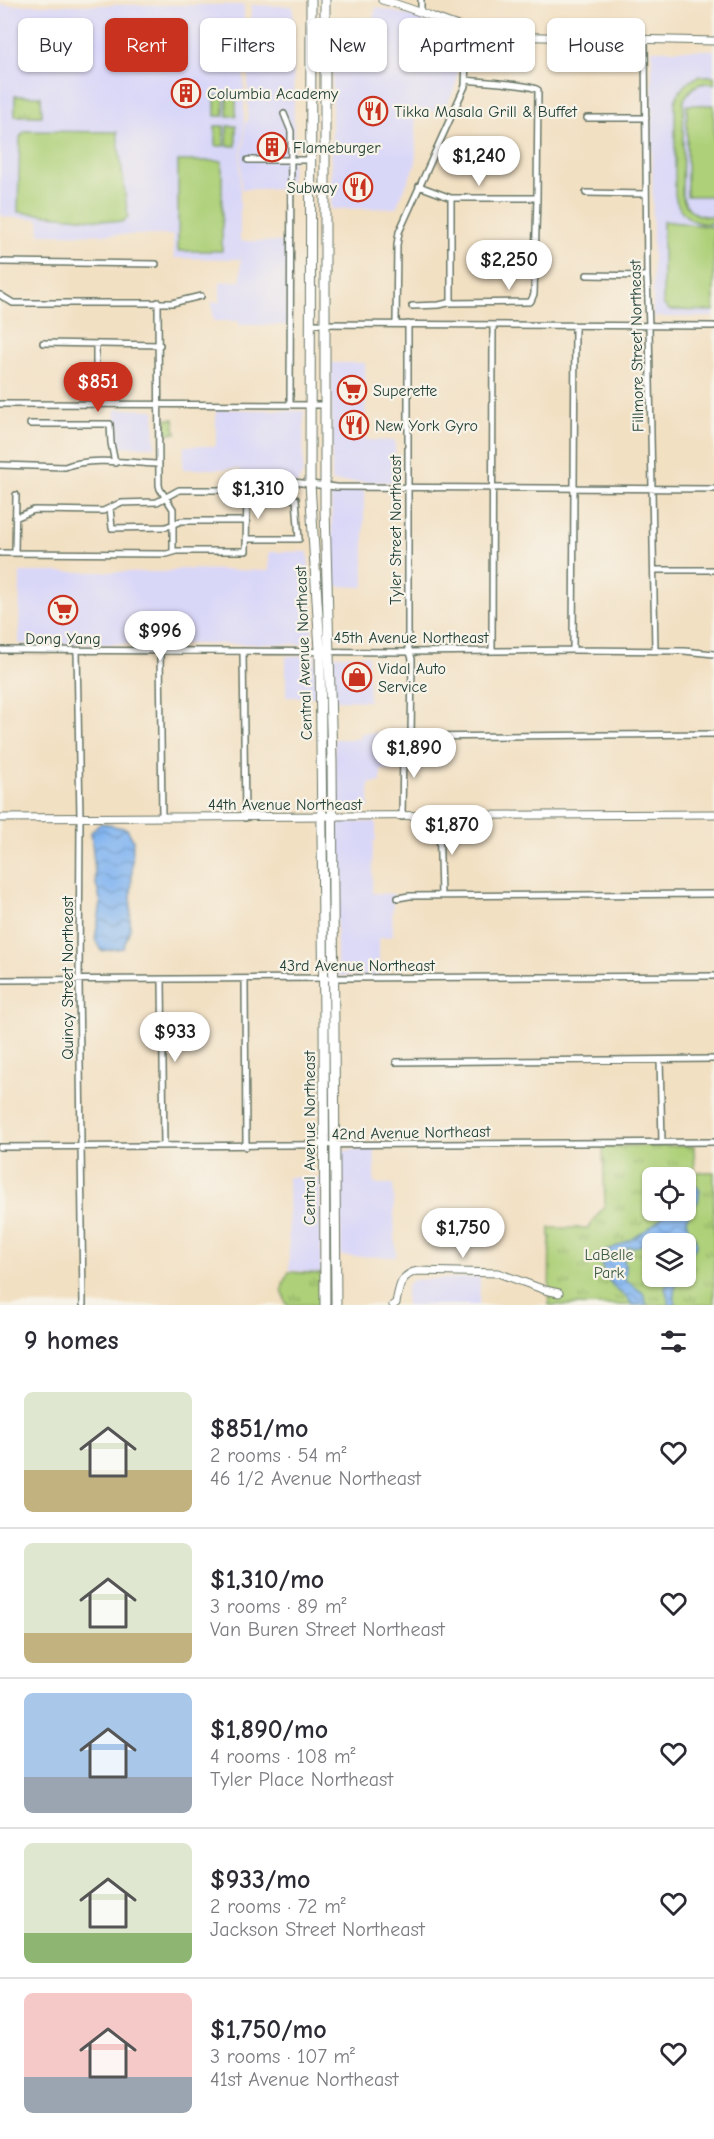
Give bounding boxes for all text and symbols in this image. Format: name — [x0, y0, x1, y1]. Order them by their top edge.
chip: Buy — [18, 18, 93, 72]
chip: Rent — [105, 18, 188, 72]
chip: Filters — [200, 18, 296, 72]
chip: New — [308, 18, 387, 72]
chip: Apartment — [399, 18, 535, 72]
chip: House — [547, 18, 645, 72]
building icon: Columbia Academy — [170, 77, 202, 109]
place label: Columbia Academy — [207, 85, 339, 103]
restaurant icon: Tikka Masala Grill & Buffet — [357, 95, 389, 127]
place label: Tikka Masala Grill & Buffet — [394, 103, 578, 121]
building icon: Flameburger — [256, 131, 288, 163]
pin: $1,240 — [430, 136, 528, 187]
place label: Flameburger — [293, 139, 381, 157]
text: $1,240 — [452, 144, 506, 167]
restaurant icon: Subway — [342, 171, 374, 203]
place label: Subway — [287, 179, 338, 197]
pin: $2,250 — [460, 240, 558, 291]
text: $2,250 — [480, 248, 538, 271]
street label: Fillmore Street Northeast — [626, 259, 648, 432]
pin: $851 — [62, 362, 134, 413]
text: $851 — [78, 370, 118, 393]
supermarket icon: Superette — [336, 374, 368, 406]
place label: Superette — [373, 382, 437, 400]
restaurant icon: New York Gyro — [338, 409, 370, 441]
place label: New York Gyro — [375, 417, 478, 435]
street label: Tyler Street Northeast — [387, 455, 405, 605]
pin: $1,310 — [209, 469, 307, 520]
text: $1,310 — [232, 477, 284, 500]
street label: Central Avenue Northeast — [292, 565, 316, 740]
supermarket icon: Dong Yang — [47, 594, 79, 626]
pin: $996 — [124, 611, 196, 662]
text: $996 — [138, 619, 182, 642]
street label: 45th Avenue Northeast — [334, 629, 489, 647]
place label: Dong Yang — [25, 630, 101, 648]
place label: Vidal Auto Service — [378, 660, 446, 696]
shop icon: Vidal Auto Service — [341, 661, 373, 693]
pin: $1,890 — [365, 728, 463, 779]
text: $1,890 — [386, 736, 442, 759]
street label: 44th Avenue Northeast — [208, 796, 362, 814]
pin: $1,870 — [403, 805, 501, 856]
text: $1,870 — [425, 813, 479, 836]
street label: Quincy Street Northeast — [59, 896, 77, 1060]
street label: 43rd Avenue Northeast — [279, 957, 435, 975]
pin: $933 — [139, 1012, 211, 1063]
text: $933 — [154, 1020, 196, 1043]
street label: Central Avenue Northeast — [301, 1050, 319, 1225]
street label: 42nd Avenue Northeast — [331, 1123, 491, 1143]
map controls — [642, 1167, 696, 1287]
button: locate — [642, 1167, 696, 1221]
pin: $1,750 — [414, 1208, 512, 1259]
text: $1,750 — [436, 1216, 490, 1239]
button: layers — [642, 1233, 696, 1287]
park label: LaBelle Park — [585, 1246, 633, 1282]
icon: filters — [657, 1325, 690, 1358]
text: 9 homes — [24, 1326, 119, 1356]
text: $851/mo — [210, 1414, 309, 1444]
icon: home — [72, 1416, 144, 1488]
icon: heart — [657, 1436, 690, 1469]
text: 2 rooms · 54 m² — [210, 1444, 346, 1467]
text: 46 1/2 Avenue Northeast — [210, 1467, 421, 1490]
text: $1,310/mo — [210, 1565, 324, 1595]
icon: home — [72, 1567, 144, 1639]
icon: heart — [657, 1587, 690, 1620]
text: 3 rooms · 89 m² — [210, 1595, 346, 1618]
text: Van Buren Street Northeast — [210, 1618, 445, 1641]
text: $1,890/mo — [210, 1715, 328, 1745]
icon: home — [72, 1717, 144, 1789]
icon: heart — [657, 1737, 690, 1770]
text: 4 rooms · 108 m² — [210, 1745, 355, 1768]
text: Tyler Place Northeast — [210, 1768, 393, 1791]
text: $933/mo — [210, 1865, 310, 1895]
icon: home — [72, 1867, 144, 1939]
icon: heart — [657, 1887, 690, 1920]
text: 2 rooms · 72 m² — [210, 1895, 346, 1918]
text: Jackson Street Northeast — [210, 1918, 425, 1941]
text: $1,750/mo — [210, 2015, 327, 2045]
icon: home — [72, 2017, 144, 2089]
icon: heart — [657, 2037, 690, 2070]
text: 3 rooms · 107 m² — [210, 2045, 355, 2068]
text: 41st Avenue Northeast — [210, 2068, 398, 2091]

